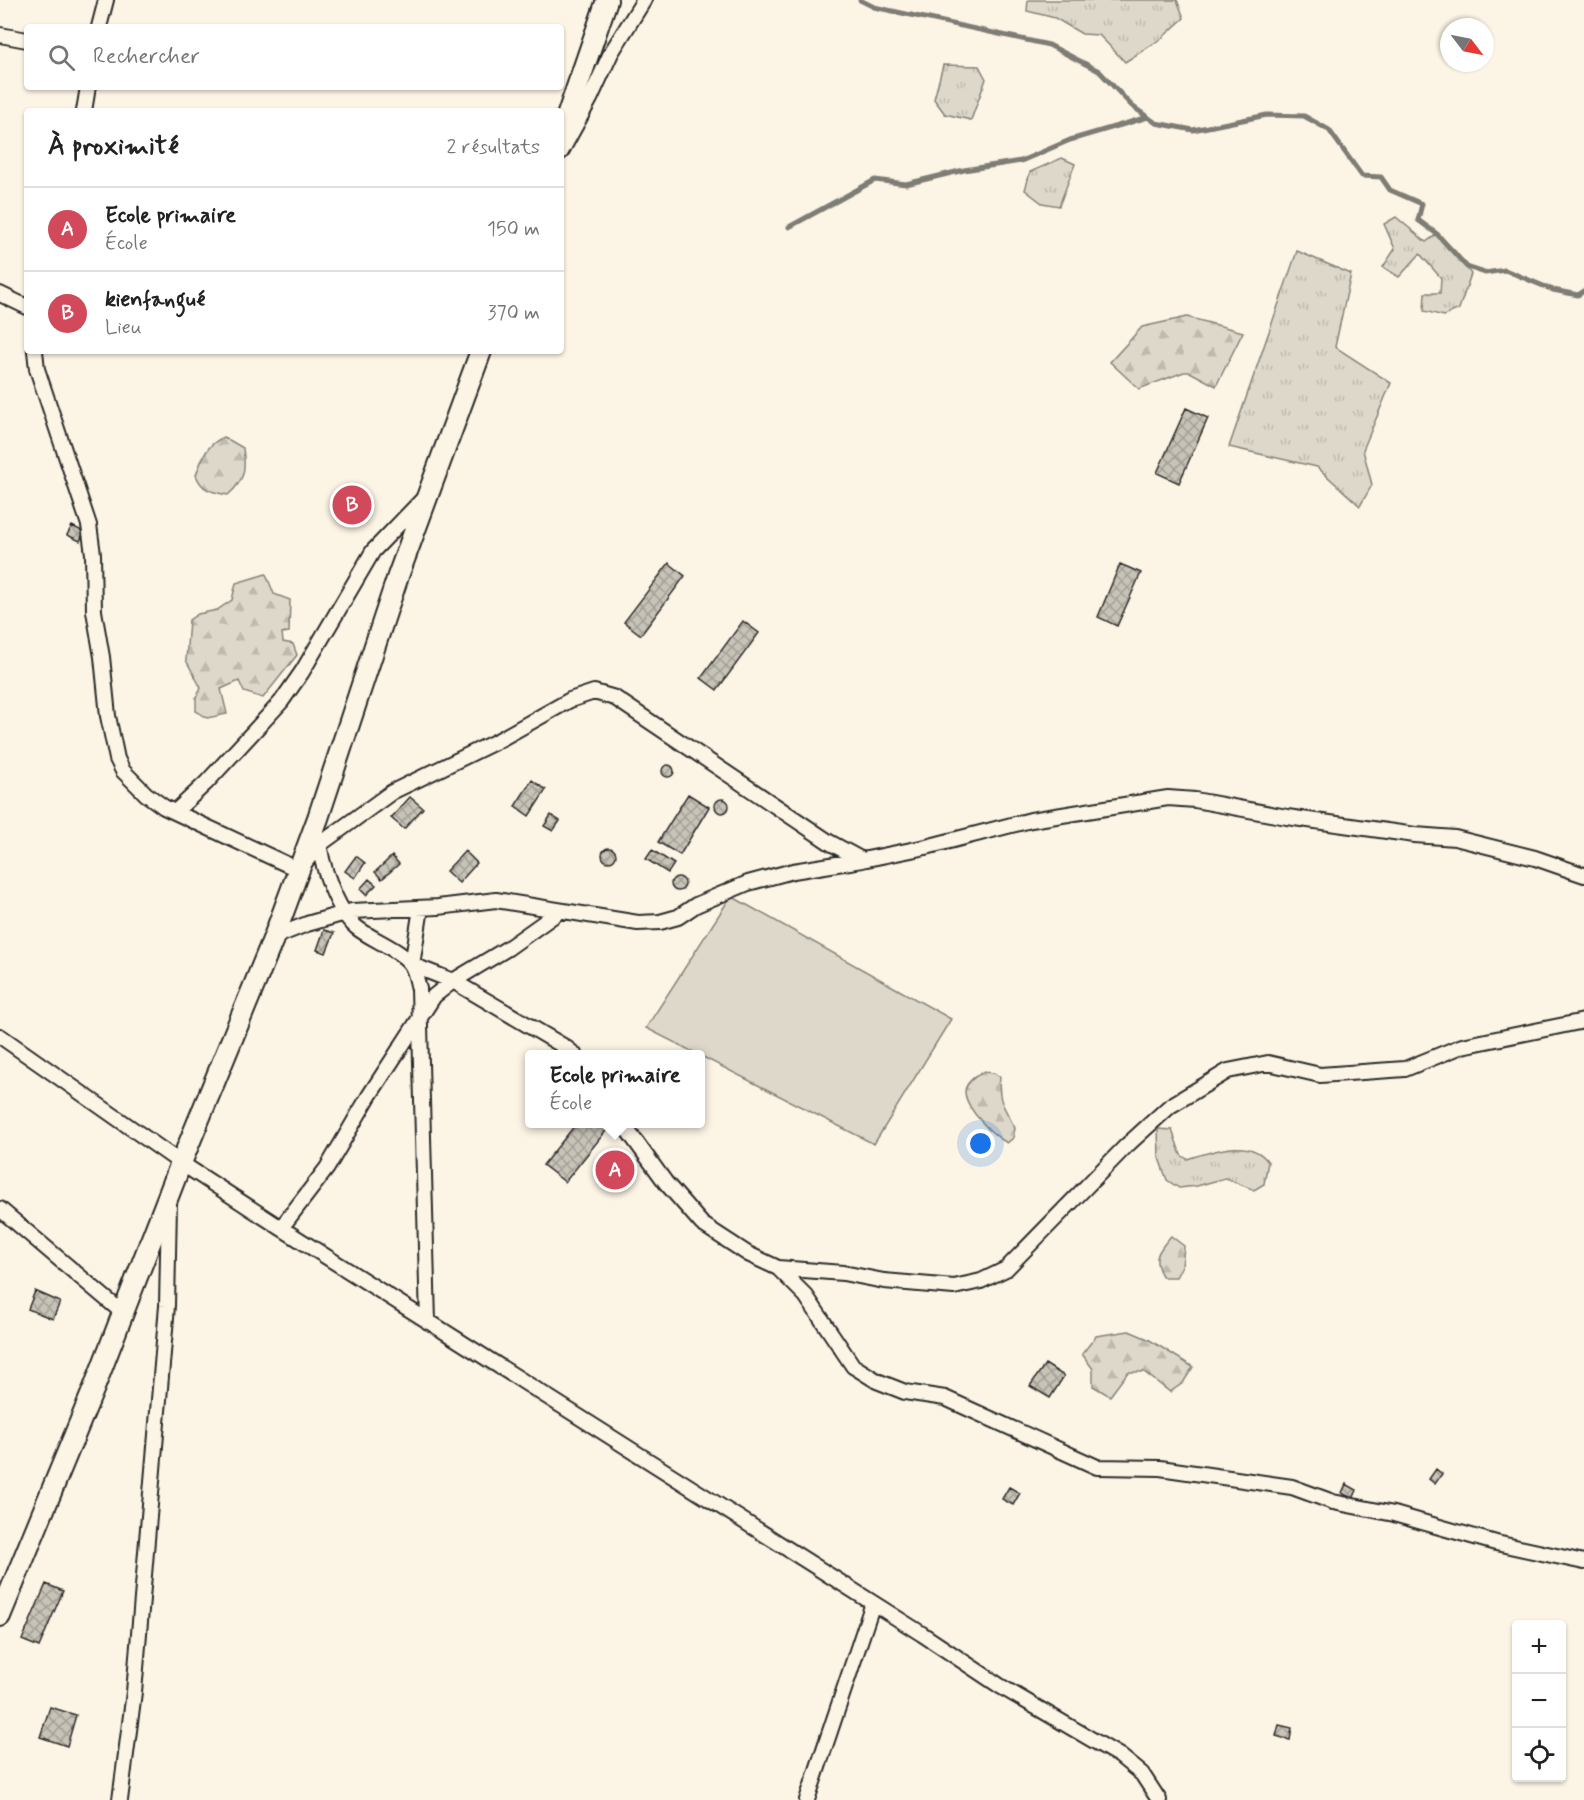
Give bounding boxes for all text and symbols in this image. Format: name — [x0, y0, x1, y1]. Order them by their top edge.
north arrow — [1440, 18, 1494, 72]
search box — [24, 24, 564, 90]
icon: search — [45, 41, 78, 74]
text: Rechercher — [93, 43, 200, 71]
text: À proximité — [48, 130, 179, 164]
text: 2 résultats — [447, 134, 540, 161]
text: Ecole primaire — [105, 202, 236, 230]
text: A — [61, 216, 74, 243]
text: 150 m — [487, 216, 540, 243]
text: École — [105, 230, 148, 257]
text: kienfangué — [105, 286, 205, 314]
text: B — [61, 300, 74, 327]
text: 370 m — [488, 300, 540, 327]
text: Lieu — [105, 314, 142, 341]
pin: B — [332, 482, 372, 528]
popup — [525, 1050, 705, 1128]
text: Ecole primaire — [549, 1062, 681, 1090]
text: École — [549, 1090, 592, 1117]
your location — [966, 1129, 995, 1158]
pin: A — [596, 1148, 634, 1192]
map controls — [1512, 1620, 1566, 1782]
button: + — [1512, 1620, 1566, 1674]
button: − — [1512, 1674, 1566, 1728]
button: locate — [1512, 1728, 1566, 1782]

